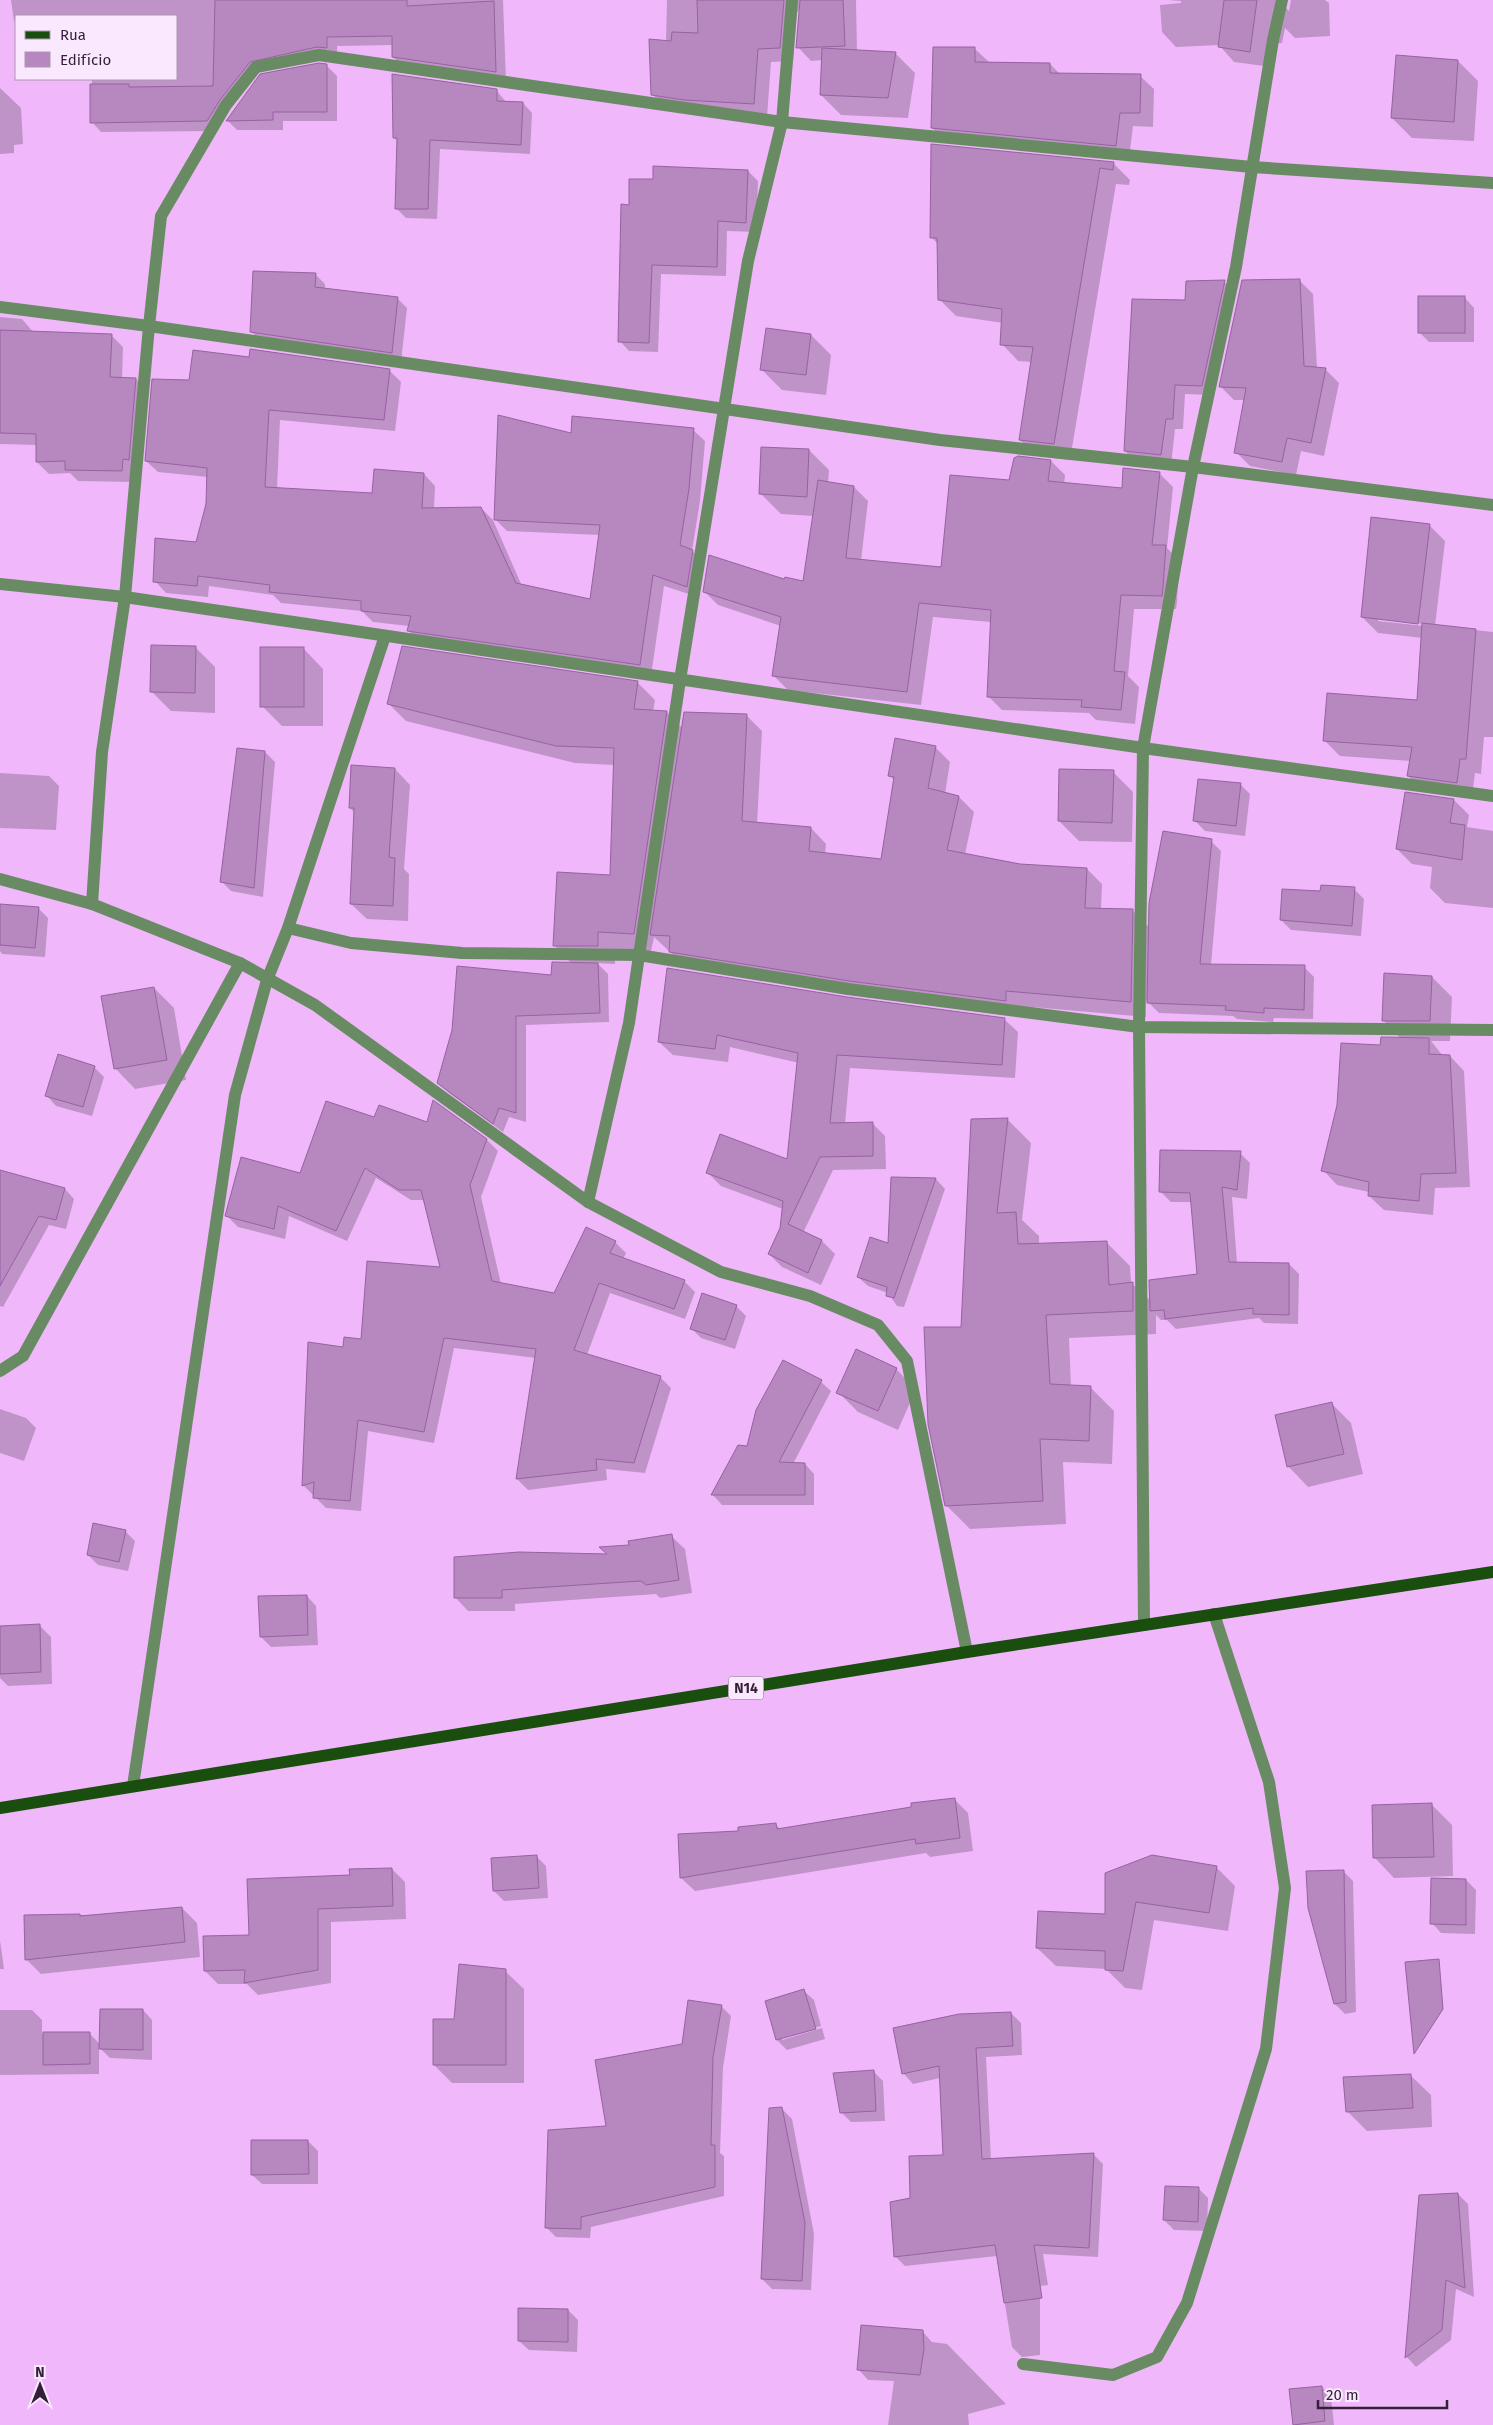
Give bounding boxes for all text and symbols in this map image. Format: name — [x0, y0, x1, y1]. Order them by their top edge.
legend — [15, 15, 178, 80]
text: Rua — [60, 26, 86, 44]
text: Edifício — [60, 51, 111, 69]
road number: N14 — [728, 1676, 764, 1700]
north arrow — [15, 2360, 65, 2410]
text: N — [35, 2364, 45, 2381]
scale bar — [1318, 2378, 1447, 2410]
text: 20 m — [1326, 2386, 1359, 2404]

